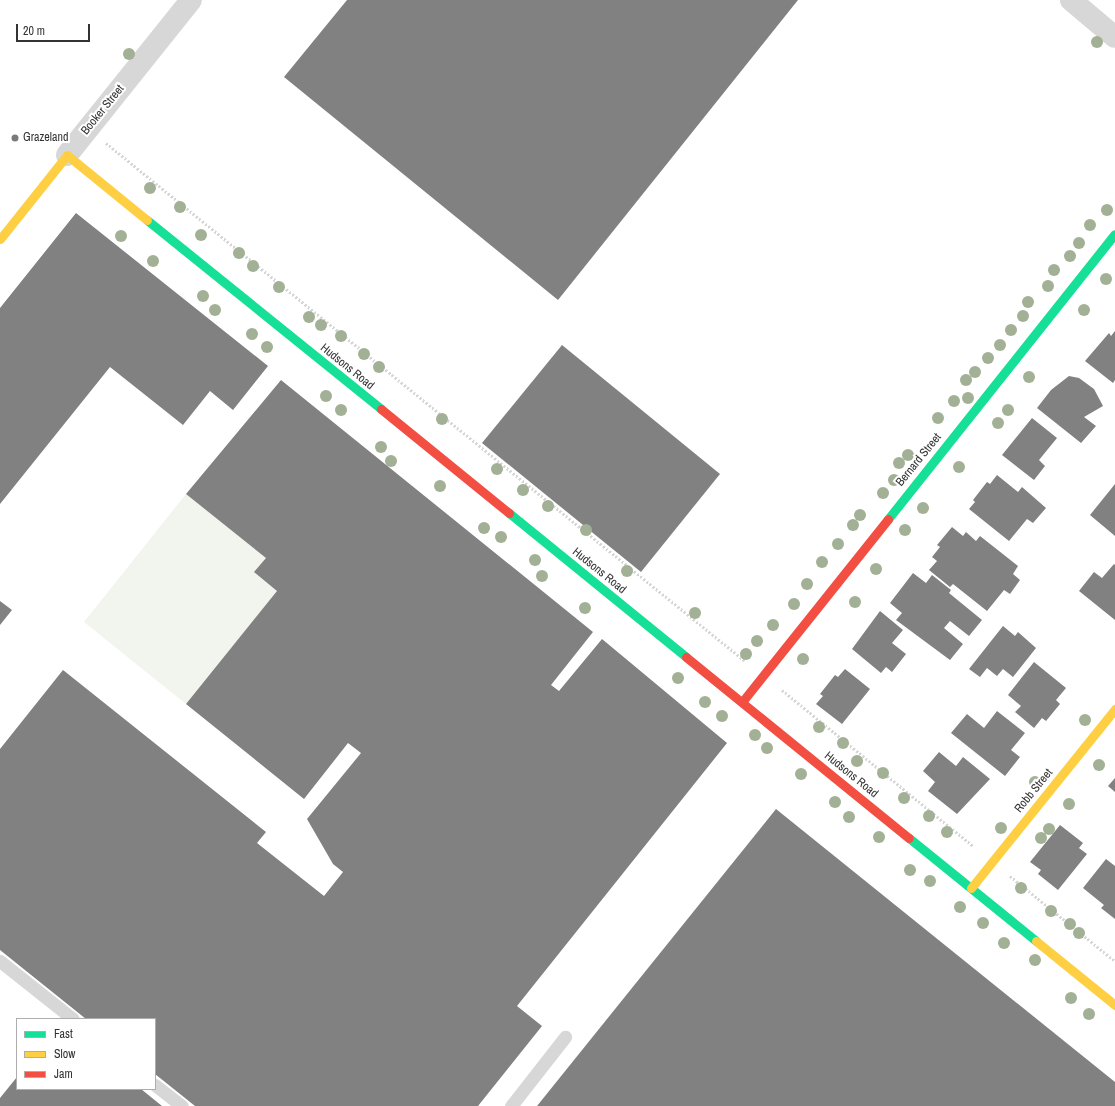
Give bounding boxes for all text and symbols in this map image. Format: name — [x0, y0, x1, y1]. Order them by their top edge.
scale bar — [18, 16, 92, 42]
text: 20 m — [23, 23, 45, 39]
street label: Booker Street — [78, 82, 128, 138]
place label: Grazeland — [23, 131, 68, 145]
marker: Grazeland — [10, 133, 20, 143]
street label: Hudsons Road — [317, 341, 377, 393]
street label: Bernard Street — [893, 431, 945, 489]
street label: Hudsons Road — [569, 545, 629, 597]
street label: Hudsons Road — [821, 749, 881, 801]
street label: Robb Street — [1012, 766, 1056, 816]
legend — [16, 1018, 156, 1090]
text: Fast — [54, 1026, 73, 1042]
text: Slow — [54, 1046, 75, 1062]
text: Jam — [54, 1066, 73, 1082]

